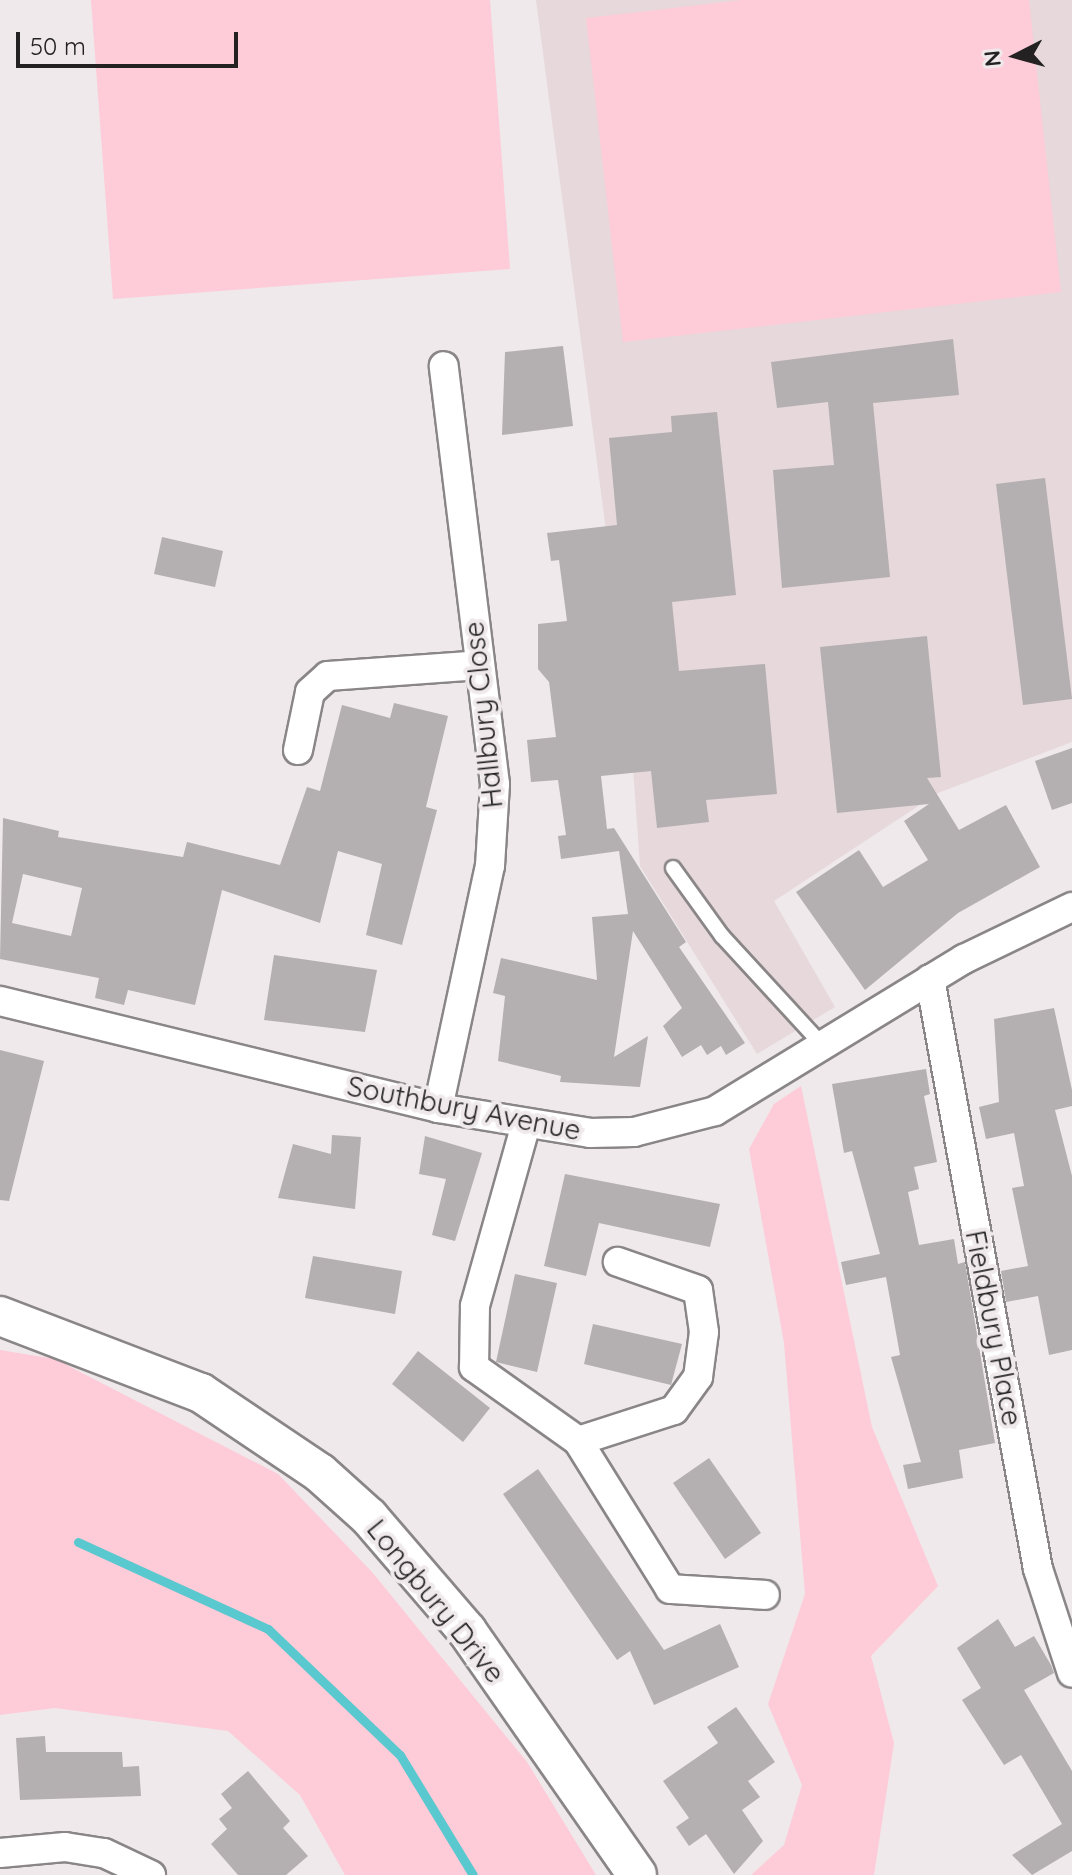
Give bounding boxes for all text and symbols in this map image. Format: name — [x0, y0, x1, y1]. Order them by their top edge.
scale bar — [20, 16, 242, 66]
north arrow — [976, 16, 1056, 96]
text: 50 m — [30, 31, 86, 61]
text: N — [977, 49, 1007, 68]
street label: Hallbury Close — [456, 620, 510, 810]
street label: Southbury Avenue — [344, 1069, 584, 1147]
street label: Fieldbury Place — [959, 1227, 1029, 1429]
street label: Longbury Drive — [360, 1513, 512, 1689]

